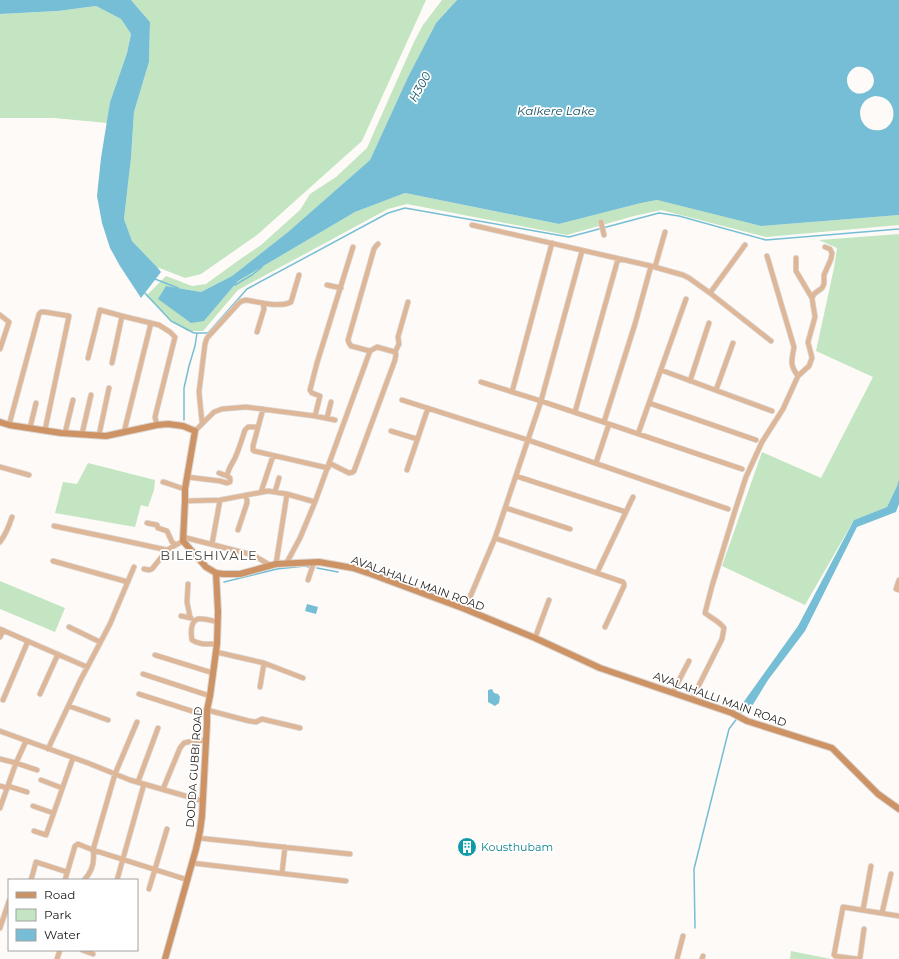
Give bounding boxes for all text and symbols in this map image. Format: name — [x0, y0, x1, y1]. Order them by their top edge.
water label: H300 — [405, 69, 434, 105]
water label: Kalkere Lake — [517, 103, 595, 118]
district label: BILESHIVALE — [160, 547, 258, 563]
street label: AVALAHALLI MAIN ROAD — [350, 552, 486, 614]
street label: AVALAHALLI MAIN ROAD — [652, 668, 788, 730]
street label: DODDA GUBBI ROAD — [183, 706, 205, 828]
building icon: Kousthubam — [456, 836, 478, 858]
place label: Kousthubam — [481, 840, 553, 854]
legend — [8, 879, 138, 951]
text: Road — [44, 887, 75, 902]
text: Park — [44, 907, 72, 922]
text: Water — [44, 927, 81, 942]

